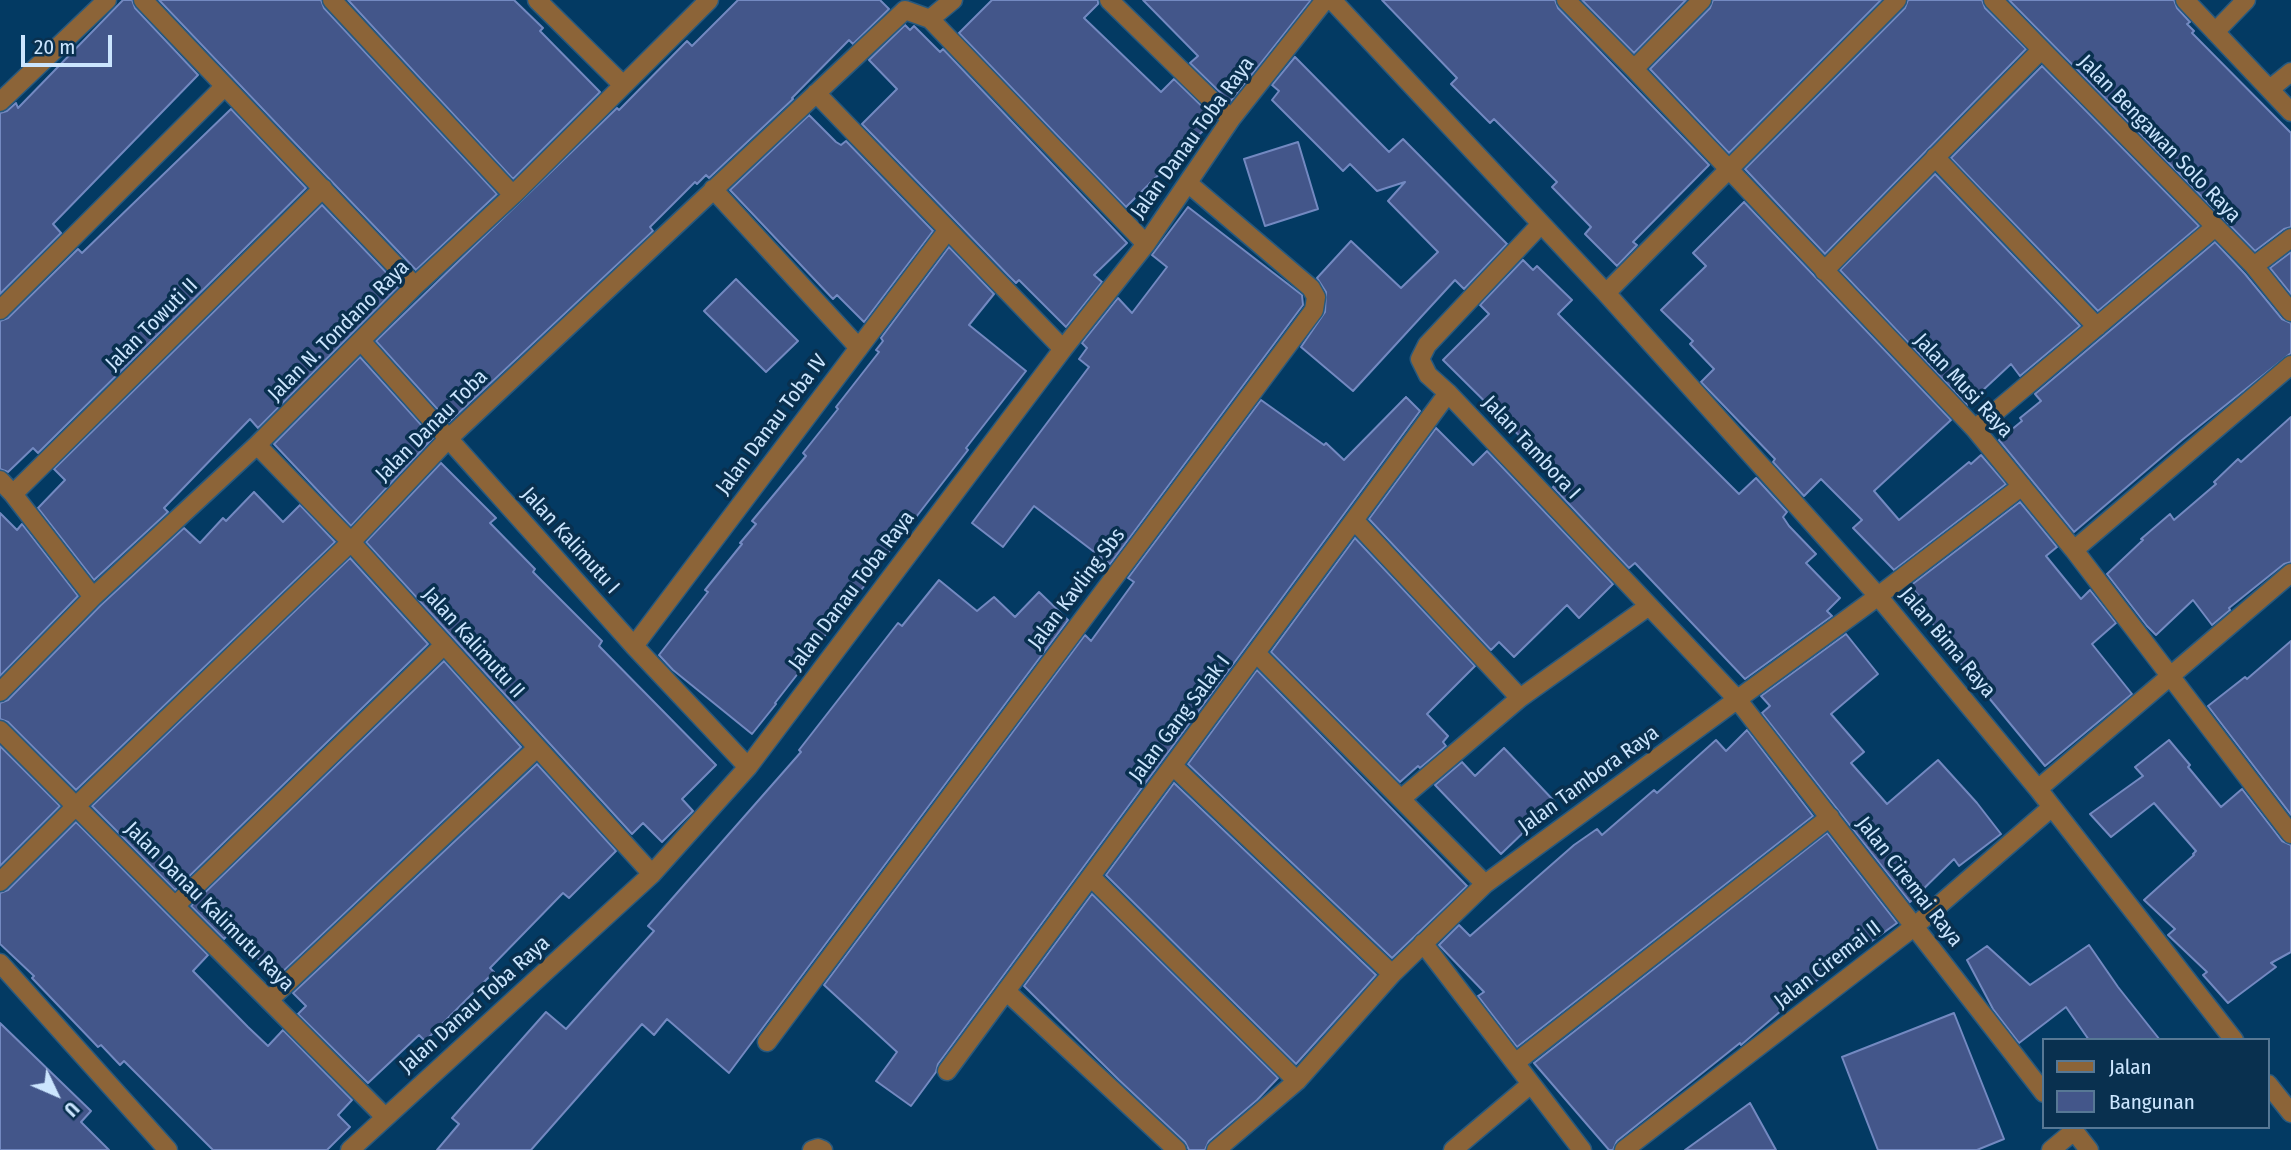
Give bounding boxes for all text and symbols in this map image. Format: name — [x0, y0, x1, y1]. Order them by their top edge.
scale bar — [24, 21, 116, 65]
text: 20 m — [34, 34, 75, 60]
street label: Jalan Bengawan Solo Raya — [2072, 50, 2246, 228]
street label: Jalan Danau Toba Raya — [1126, 52, 1260, 224]
street label: Jalan N. Tondano Raya — [263, 255, 415, 407]
street label: Jalan Towuti II — [101, 274, 203, 376]
street label: Jalan Musi Raya — [1908, 329, 2018, 443]
street label: Jalan Danau Toba IV — [711, 350, 833, 500]
street label: Jalan Danau Toba — [371, 365, 493, 487]
street label: Jalan Tambora I — [1477, 391, 1585, 505]
street label: Jalan Kalimutu I — [516, 482, 624, 600]
street label: Jalan Danau Toba Raya — [784, 506, 920, 676]
street label: Jalan Kavling Sbs — [1023, 523, 1131, 655]
street label: Jalan Kalimutu II — [417, 582, 529, 704]
street label: Jalan Bima Raya — [1894, 583, 2000, 703]
street label: Jalan Gang Salak I — [1124, 651, 1236, 787]
street label: Jalan Tambora Raya — [1514, 721, 1664, 839]
street label: Jalan Ciremai Raya — [1850, 812, 1968, 952]
street label: Jalan Danau Kalimutu Raya — [119, 817, 299, 997]
street label: Jalan Ciremai II — [1770, 916, 1886, 1014]
street label: Jalan Danau Toba Raya — [395, 931, 555, 1079]
legend — [2042, 1038, 2270, 1129]
text: Jalan — [2109, 1054, 2152, 1080]
north arrow — [21, 1059, 91, 1129]
text: Bangunan — [2109, 1089, 2195, 1115]
text: U — [59, 1097, 84, 1121]

